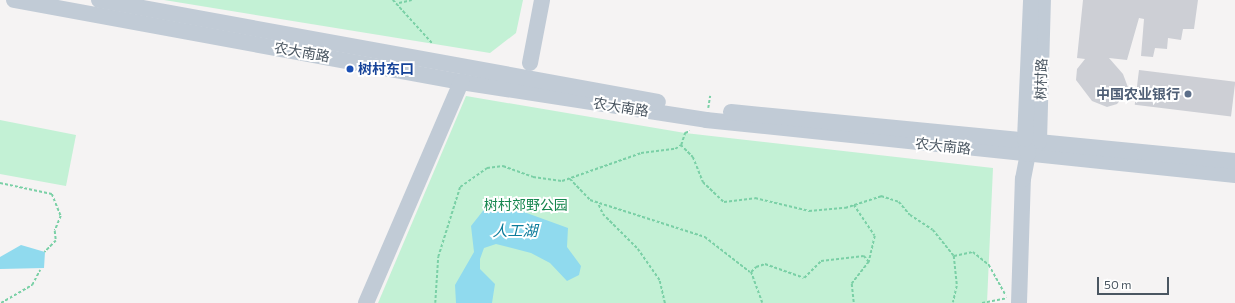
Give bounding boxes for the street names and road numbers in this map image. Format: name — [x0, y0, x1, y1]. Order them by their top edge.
street label: 农大南路 — [273, 39, 331, 65]
street label: 树村路 — [1032, 58, 1050, 100]
street label: 农大南路 — [592, 94, 650, 120]
street label: 农大南路 — [914, 135, 972, 157]

